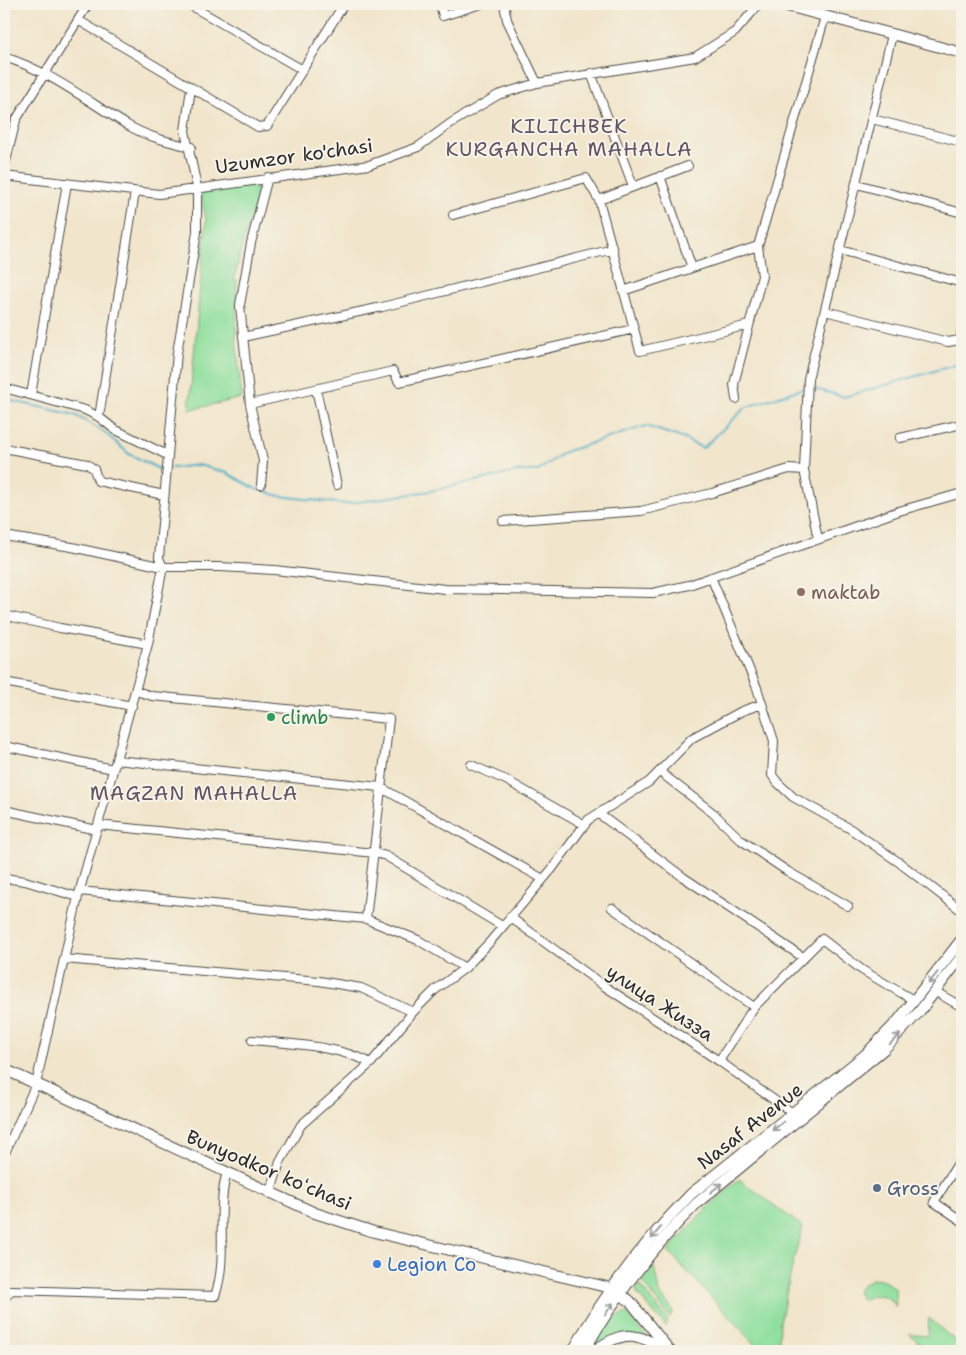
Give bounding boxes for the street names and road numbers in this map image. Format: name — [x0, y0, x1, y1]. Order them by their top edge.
street label: Uzumzor ko'chasi — [214, 133, 374, 179]
street label: улица Жизза — [601, 959, 719, 1047]
street label: Nasaf Avenue — [692, 1077, 808, 1175]
street label: Bunyodkor koʻchasi — [183, 1124, 355, 1216]

